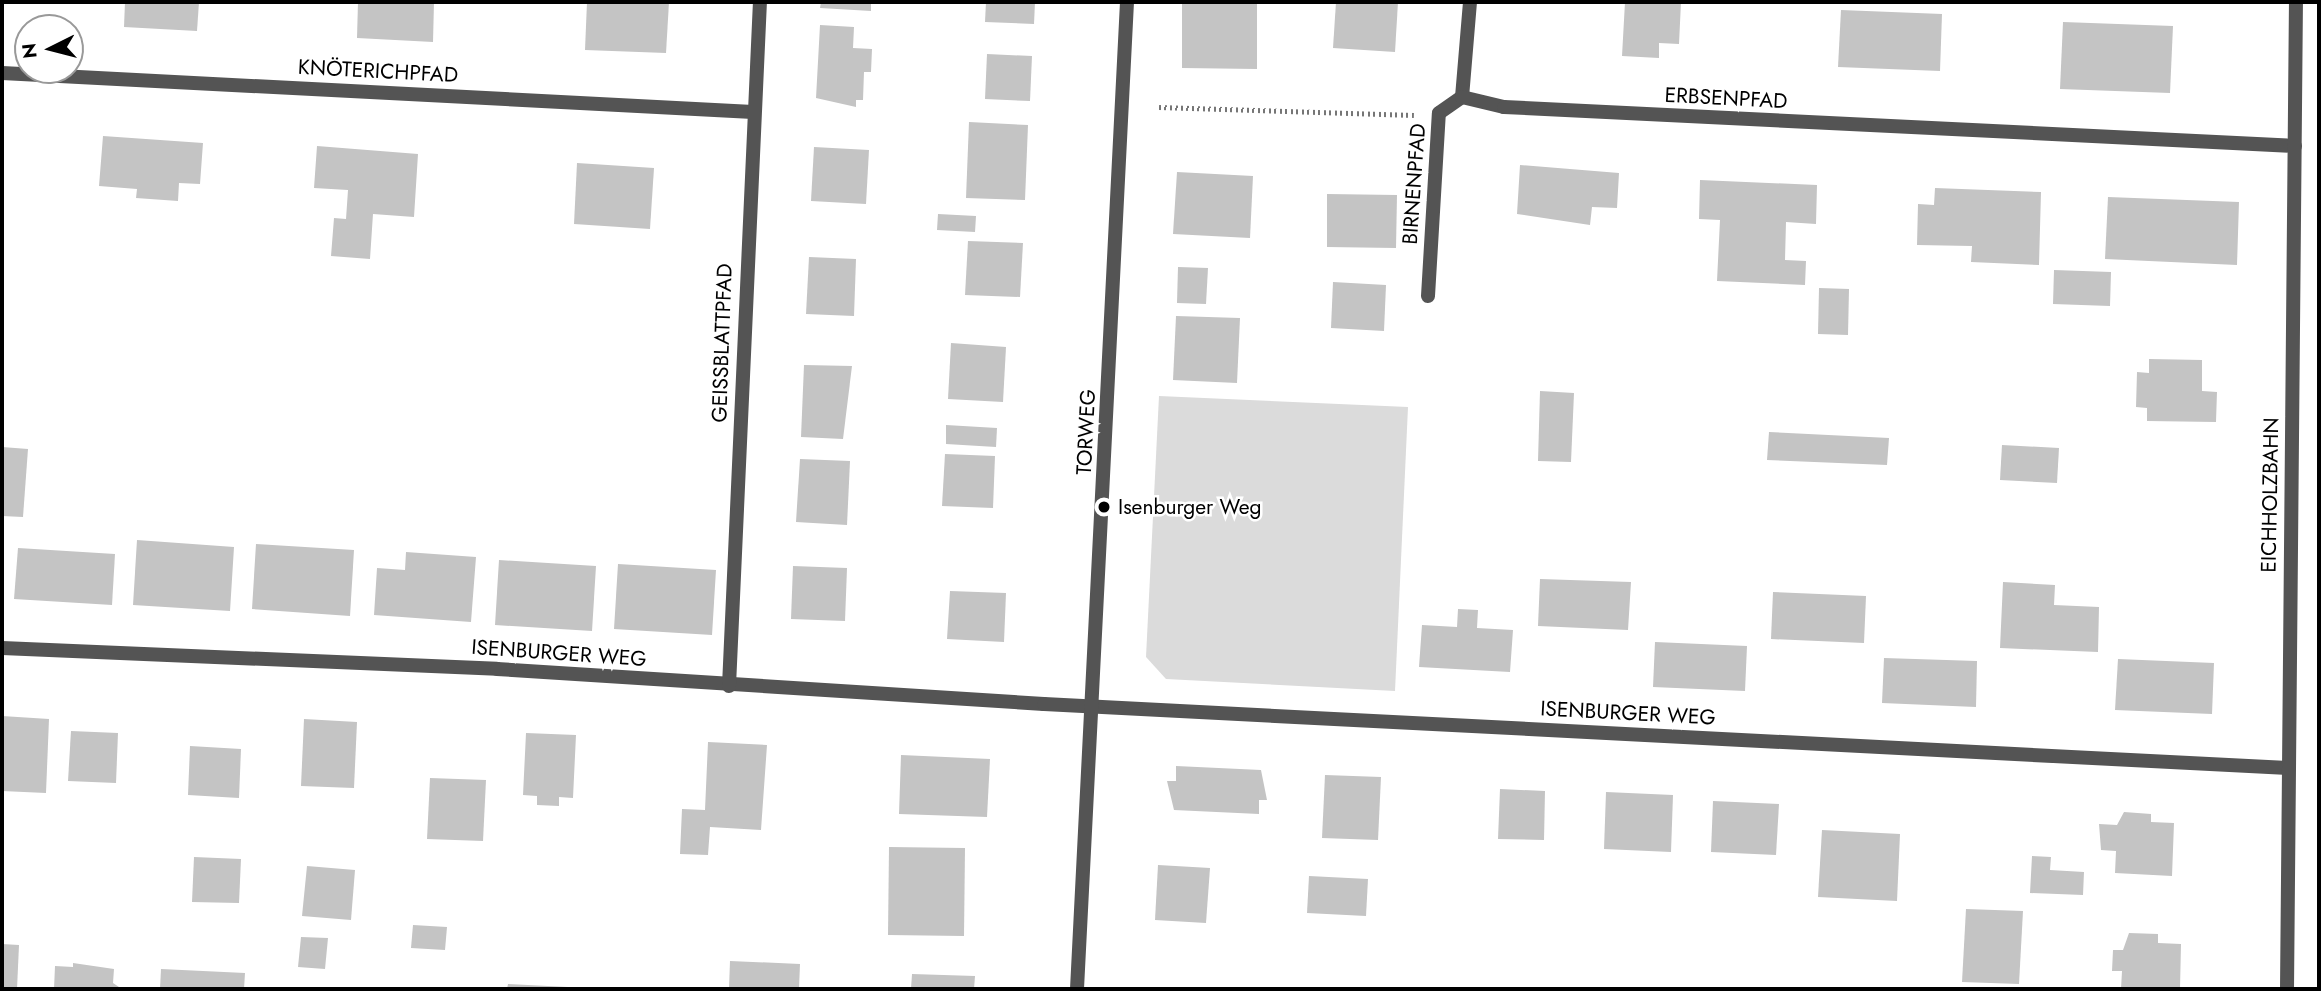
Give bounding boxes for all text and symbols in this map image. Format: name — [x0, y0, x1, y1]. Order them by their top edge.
north arrow — [14, 14, 84, 84]
text: N — [15, 42, 44, 60]
street label: KNÖTERICHPFAD — [297, 54, 459, 88]
street label: ERBSENPFAD — [1664, 82, 1788, 114]
street label: BIRNENPFAD — [1397, 123, 1431, 245]
street label: GEISSBLATTPFAD — [707, 263, 737, 423]
street label: TORWEG — [1071, 389, 1101, 475]
street label: EICHHOLZBAHN — [2256, 417, 2284, 573]
place label: Isenburger Weg — [1118, 494, 1262, 520]
marker: Isenburger Weg — [1096, 499, 1112, 515]
street label: ISENBURGER WEG — [471, 634, 647, 672]
street label: ISENBURGER WEG — [1540, 696, 1716, 730]

